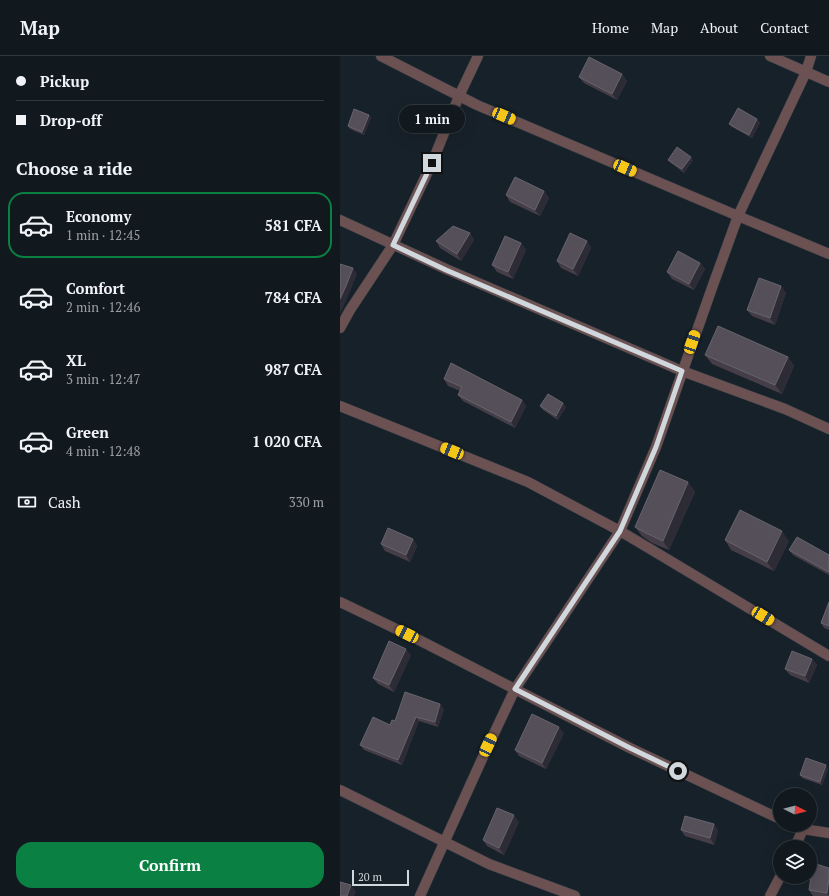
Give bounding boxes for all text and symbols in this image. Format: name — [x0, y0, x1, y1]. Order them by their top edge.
text: Map — [20, 15, 60, 40]
text: Home — [592, 18, 629, 37]
text: Map — [651, 18, 678, 37]
text: About — [700, 18, 738, 37]
text: Contact — [760, 18, 809, 37]
text: Pickup — [40, 71, 89, 91]
callout: 1 min — [399, 105, 465, 133]
car — [491, 106, 517, 126]
text: Drop-off — [40, 110, 102, 130]
text: 1 min — [414, 110, 450, 128]
route end — [423, 154, 441, 172]
text: Choose a ride — [16, 156, 132, 180]
car — [612, 158, 638, 178]
text: Economy — [66, 206, 131, 226]
icon: car — [18, 207, 54, 243]
text: 581 CFA — [265, 215, 322, 235]
text: 1 min · 12:45 — [66, 226, 140, 244]
text: Comfort — [66, 278, 125, 298]
icon: car — [18, 279, 54, 315]
text: 784 CFA — [265, 287, 322, 307]
text: 2 min · 12:46 — [66, 298, 140, 316]
car — [682, 329, 702, 355]
text: XL — [66, 350, 86, 370]
icon: car — [18, 351, 54, 387]
text: 987 CFA — [265, 359, 322, 379]
text: 3 min · 12:47 — [66, 370, 140, 388]
text: Green — [66, 422, 109, 442]
icon: car — [18, 423, 54, 459]
text: 1 020 CFA — [252, 431, 322, 451]
car — [439, 441, 465, 461]
text: 4 min · 12:48 — [66, 442, 140, 460]
icon: cash — [16, 491, 38, 513]
text: Cash — [48, 492, 81, 512]
text: 330 m — [289, 493, 324, 511]
car — [750, 605, 776, 627]
car — [394, 623, 420, 645]
car — [477, 732, 499, 758]
route start — [669, 762, 687, 780]
north arrow — [773, 788, 817, 832]
map controls — [773, 788, 817, 884]
button: layers — [773, 840, 817, 884]
button: Confirm — [16, 842, 324, 888]
scale bar — [352, 868, 409, 887]
text: 20 m — [358, 870, 382, 884]

